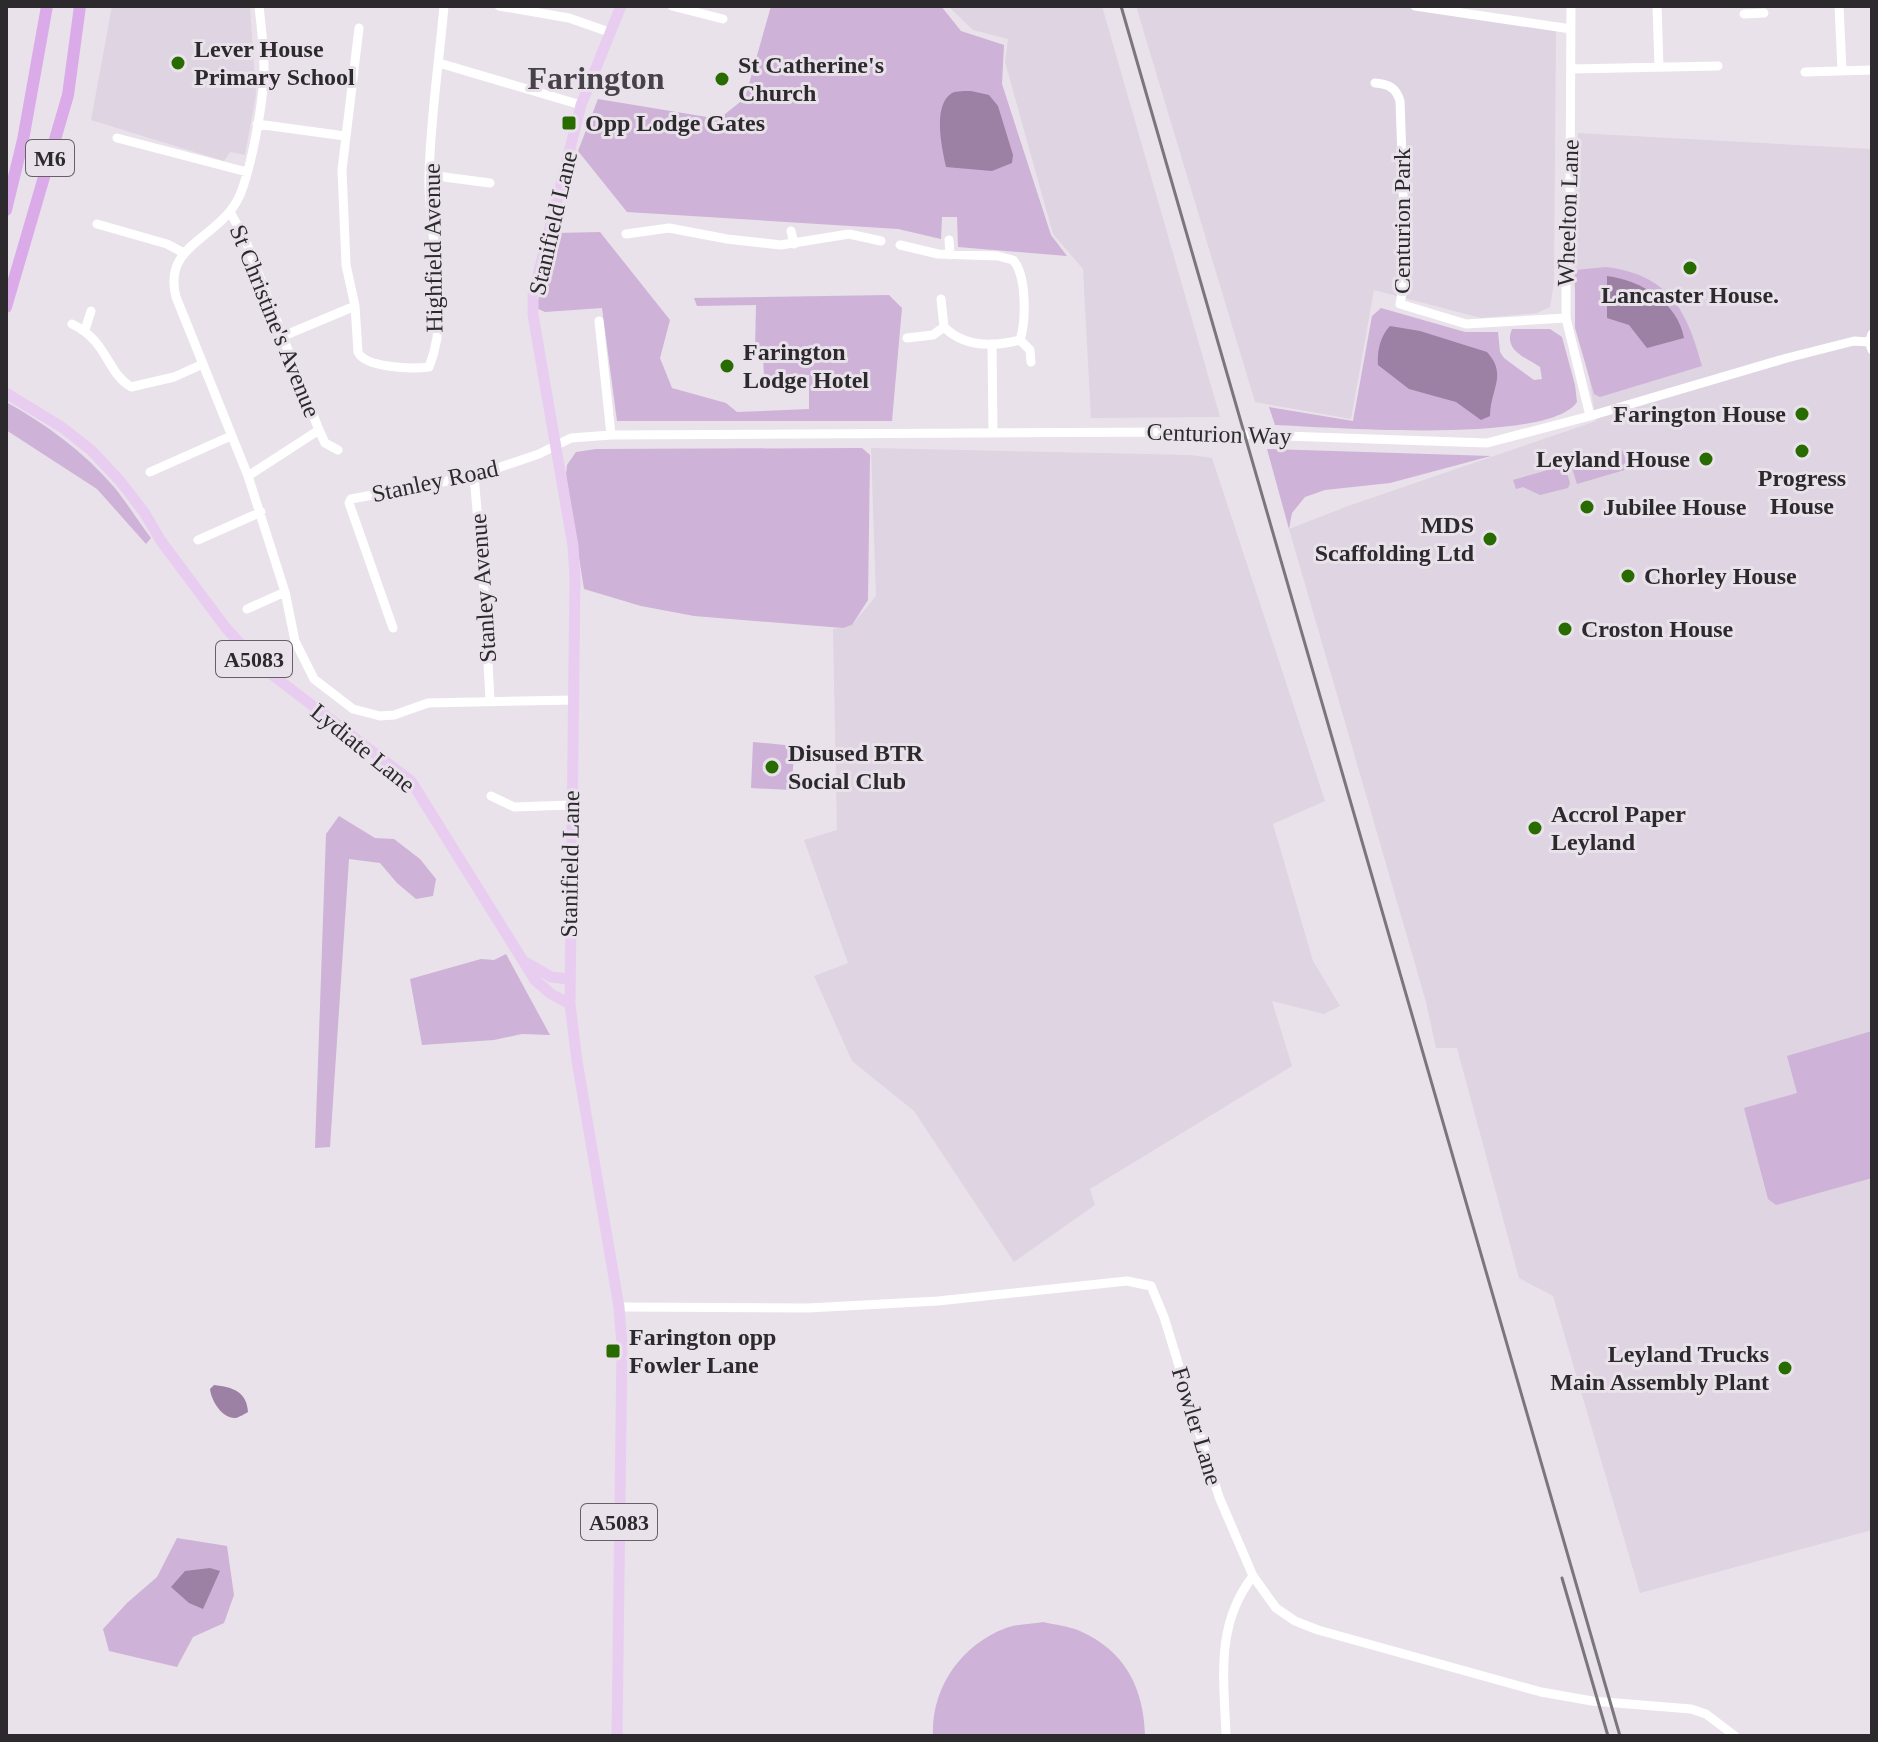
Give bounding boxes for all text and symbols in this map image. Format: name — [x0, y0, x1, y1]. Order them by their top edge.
place label: Lever House Primary School — [194, 36, 355, 90]
place label: St Catherine's Church — [738, 52, 884, 106]
marker: Lever House Primary School — [169, 54, 187, 72]
district label: Farington — [528, 60, 665, 96]
marker: St Catherine's Church — [713, 70, 731, 88]
place label: Opp Lodge Gates — [585, 110, 765, 136]
marker: Opp Lodge Gates — [560, 114, 578, 132]
street label: Wheelton Lane — [1552, 139, 1584, 287]
road number: M6 — [26, 140, 74, 176]
street label: Stanifield Lane — [524, 148, 582, 298]
street label: Centurion Park — [1389, 148, 1415, 294]
street label: Highfield Avenue — [419, 163, 447, 333]
street label: St Christine's Avenue — [225, 221, 325, 421]
marker: Lancaster House. — [1681, 259, 1699, 277]
place label: Lancaster House. — [1601, 282, 1779, 308]
place label: Farington Lodge Hotel — [743, 339, 869, 393]
marker: Farington Lodge Hotel — [718, 357, 736, 375]
place label: Farington House — [1613, 401, 1786, 427]
marker: Farington House — [1793, 405, 1811, 423]
street label: Centurion Way — [1146, 418, 1292, 450]
marker: Progress House — [1793, 442, 1811, 460]
place label: Leyland House — [1536, 446, 1690, 472]
marker: Leyland House — [1697, 450, 1715, 468]
street label: Stanley Road — [369, 455, 501, 507]
place label: Progress House — [1758, 465, 1846, 519]
place label: Jubilee House — [1603, 494, 1747, 520]
marker: Jubilee House — [1578, 498, 1596, 516]
place label: MDS Scaffolding Ltd — [1315, 512, 1475, 566]
street label: Stanley Avenue — [465, 513, 501, 663]
marker: MDS Scaffolding Ltd — [1481, 530, 1499, 548]
place label: Chorley House — [1644, 563, 1797, 589]
marker: Chorley House — [1619, 567, 1637, 585]
place label: Croston House — [1581, 616, 1734, 642]
marker: Croston House — [1556, 620, 1574, 638]
road number: A5083 — [216, 641, 292, 677]
street label: Lydiate Lane — [306, 698, 420, 798]
place label: Disused BTR Social Club — [788, 740, 924, 794]
marker: Disused BTR Social Club — [763, 758, 781, 776]
street label: Stanifield Lane — [556, 790, 584, 938]
place label: Accrol Paper Leyland — [1551, 801, 1686, 855]
marker: Accrol Paper Leyland — [1526, 819, 1544, 837]
place label: Farington opp Fowler Lane — [629, 1324, 776, 1378]
place label: Leyland Trucks Main Assembly Plant — [1550, 1341, 1769, 1395]
marker: Farington opp Fowler Lane — [604, 1342, 622, 1360]
marker: Leyland Trucks Main Assembly Plant — [1776, 1359, 1794, 1377]
street label: Fowler Lane — [1167, 1364, 1227, 1488]
road number: A5083 — [581, 1504, 657, 1540]

